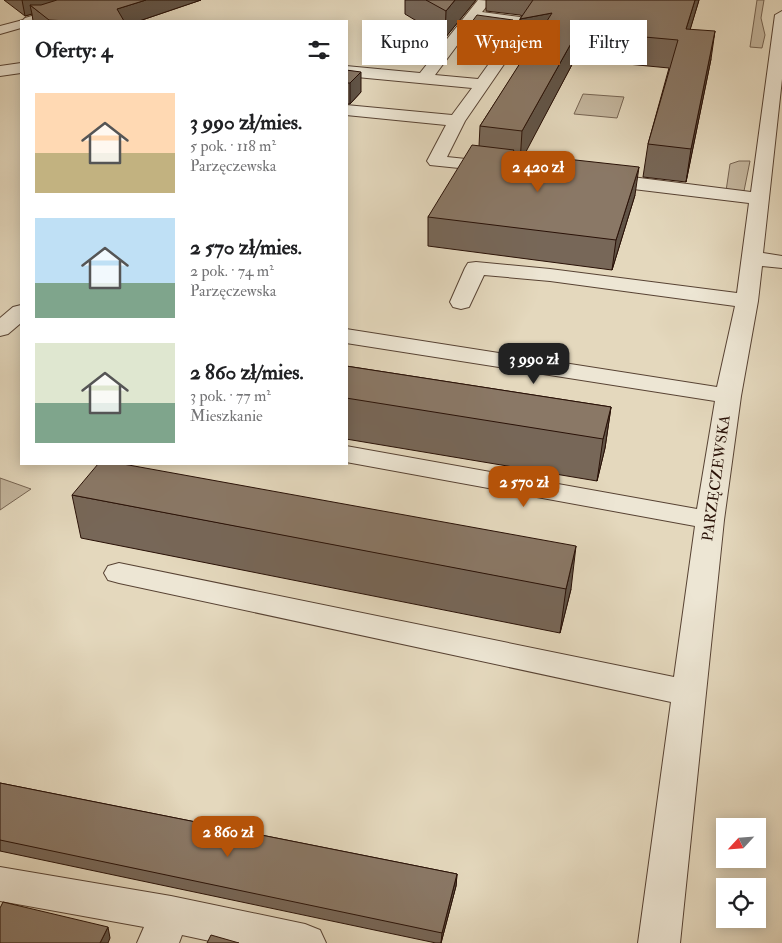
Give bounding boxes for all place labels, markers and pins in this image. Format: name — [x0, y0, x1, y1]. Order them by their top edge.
pin: 2 420 zł — [486, 150, 590, 193]
pin: 3 990 zł — [482, 342, 586, 385]
pin: 2 570 zł — [472, 466, 576, 508]
pin: 2 860 zł — [176, 816, 280, 858]

